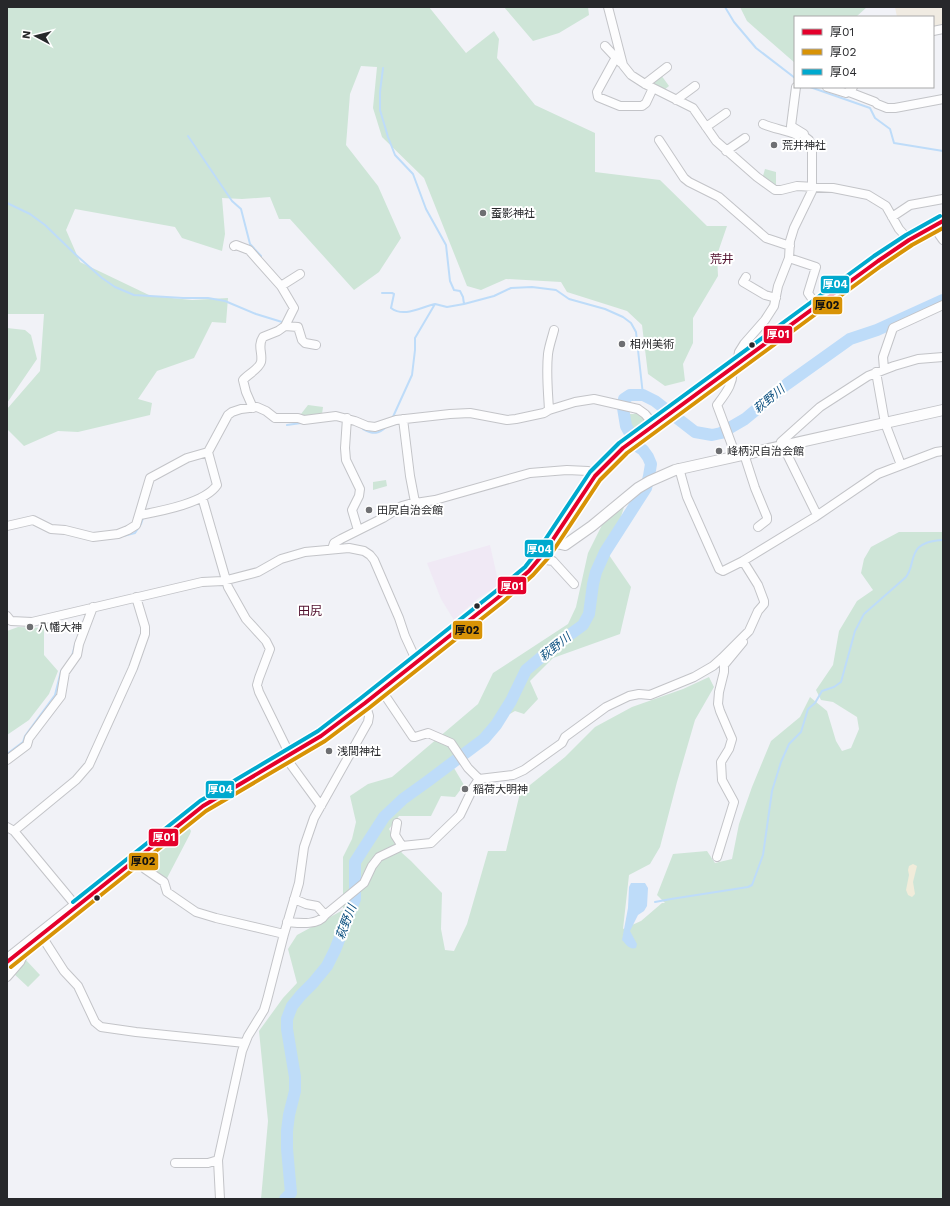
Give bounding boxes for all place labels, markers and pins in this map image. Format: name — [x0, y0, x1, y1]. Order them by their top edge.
place label: 荒井神社 — [782, 139, 826, 152]
marker: 荒井神社 — [769, 140, 779, 150]
place label: 蚕影神社 — [491, 207, 535, 220]
marker: 蚕影神社 — [478, 208, 488, 218]
place label: 相州美術 — [630, 338, 674, 351]
marker: 相州美術 — [617, 339, 627, 349]
unlabelled marker — [747, 340, 757, 350]
place label: 峰柄沢自治会館 — [727, 445, 804, 458]
marker: 峰柄沢自治会館 — [714, 446, 724, 456]
place label: 田尻自治会館 — [377, 504, 443, 517]
marker: 田尻自治会館 — [364, 505, 374, 515]
unlabelled marker — [472, 601, 482, 611]
place label: 八幡大神 — [38, 621, 82, 634]
marker: 八幡大神 — [25, 622, 35, 632]
place label: 浅間神社 — [337, 745, 381, 758]
marker: 浅間神社 — [324, 746, 334, 756]
place label: 稲荷大明神 — [473, 783, 528, 796]
marker: 稲荷大明神 — [460, 784, 470, 794]
unlabelled marker — [92, 893, 102, 903]

